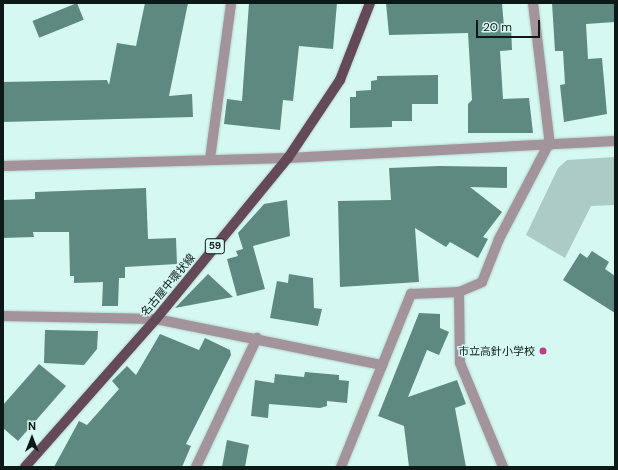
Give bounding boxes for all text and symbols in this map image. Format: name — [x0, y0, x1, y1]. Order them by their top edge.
scale bar — [478, 12, 542, 38]
text: 20 m — [483, 19, 512, 35]
road number: 59 — [204, 238, 226, 254]
street label: 名古屋中環状線 — [138, 251, 198, 319]
place label: 市立高針小学校 — [458, 344, 535, 358]
marker: 市立高針小学校 — [538, 346, 548, 356]
north arrow — [12, 418, 52, 458]
text: N — [28, 419, 36, 433]

